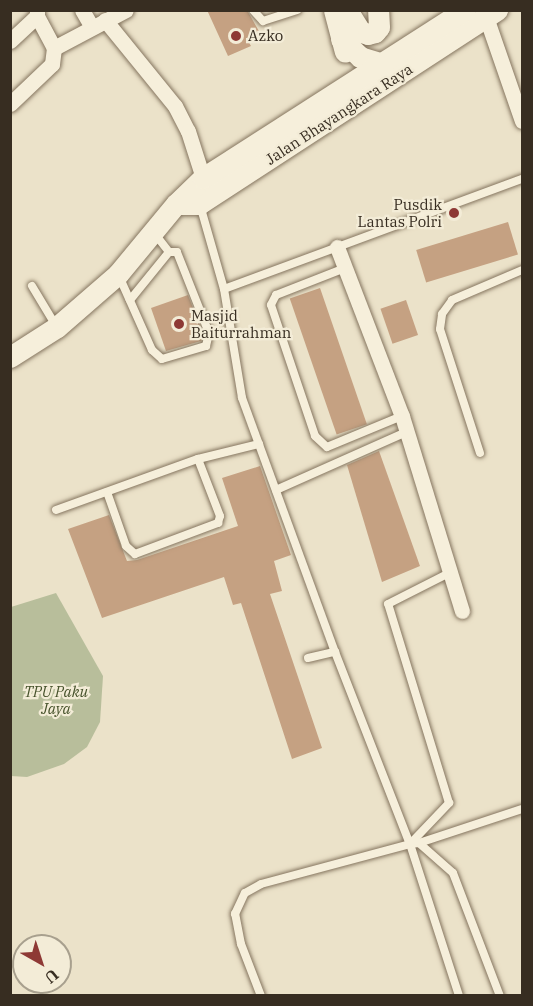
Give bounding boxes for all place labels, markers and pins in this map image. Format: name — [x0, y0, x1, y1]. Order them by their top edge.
place label: Azko — [248, 27, 283, 45]
marker: Azko — [229, 29, 243, 43]
place label: Pusdik Lantas Polri — [358, 195, 442, 230]
marker: Pusdik Lantas Polri — [447, 206, 461, 220]
place label: Masjid Baiturrahman — [191, 306, 291, 341]
marker: Masjid Baiturrahman — [172, 317, 186, 331]

